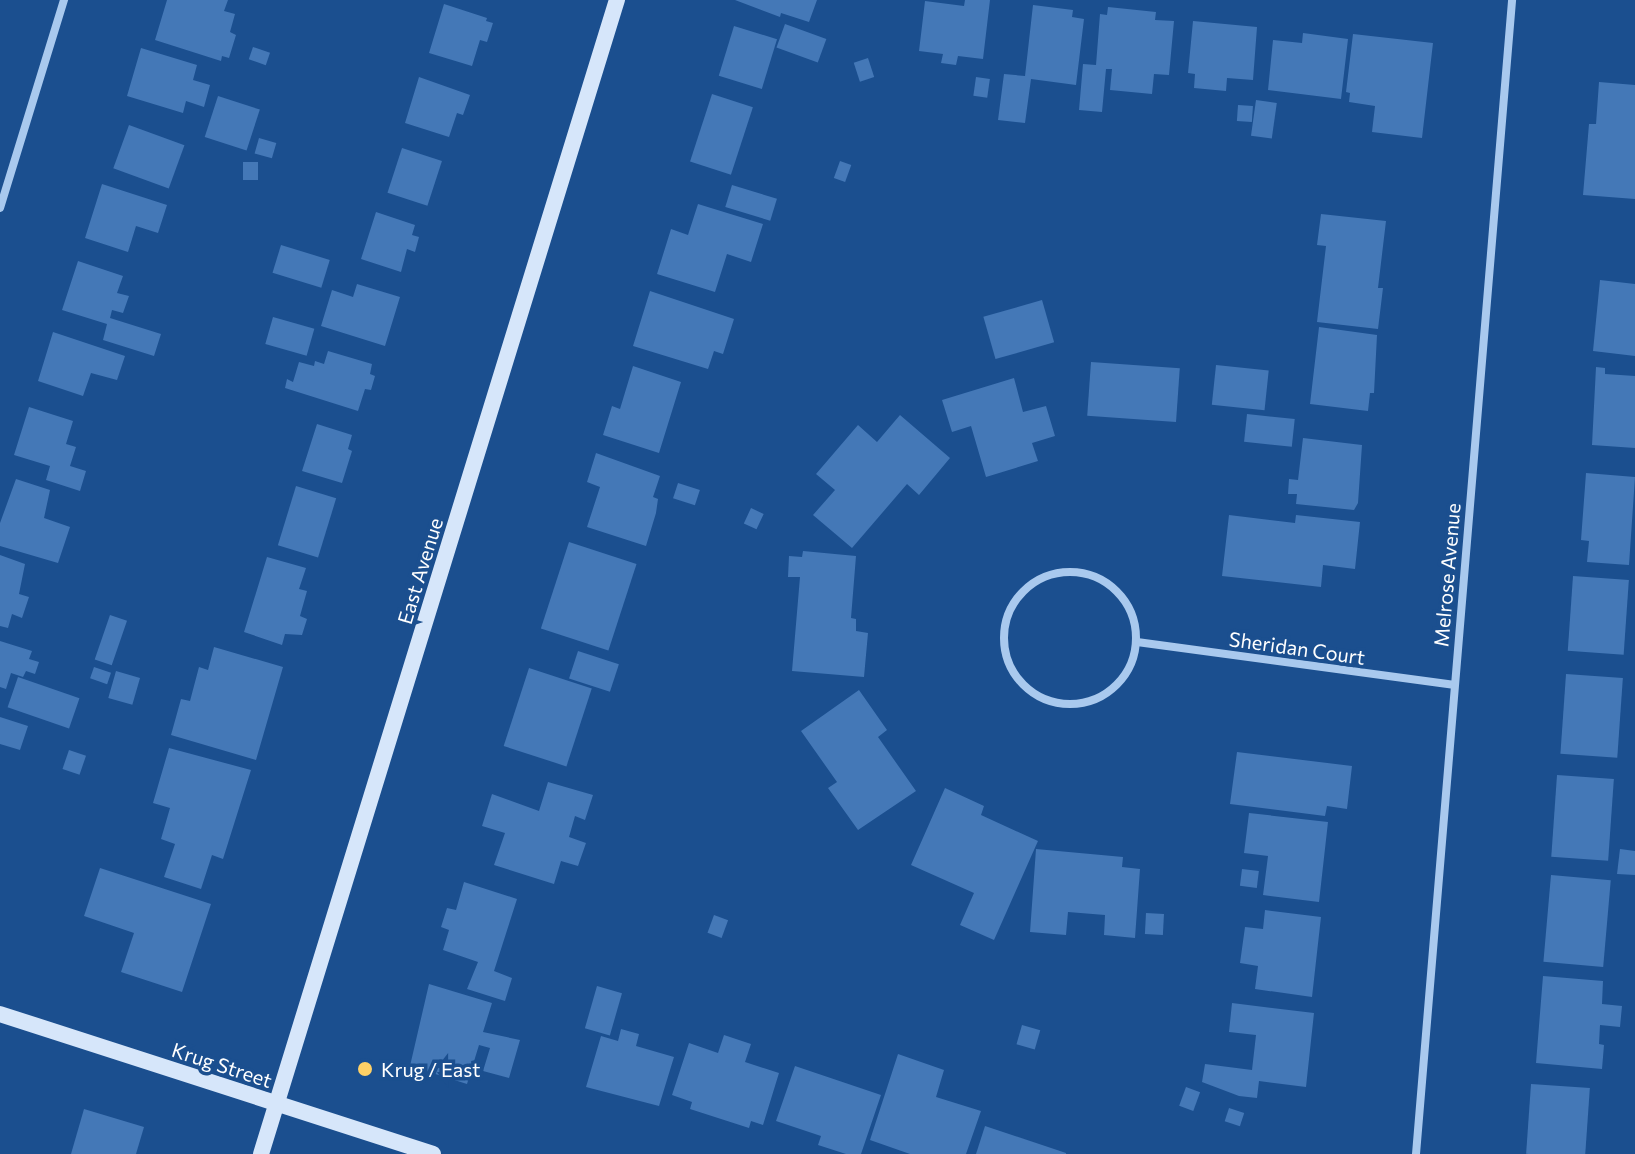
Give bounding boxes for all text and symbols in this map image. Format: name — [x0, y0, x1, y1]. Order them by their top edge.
street label: Melrose Avenue — [1429, 502, 1465, 648]
street label: East Avenue — [392, 515, 448, 627]
street label: Sheridan Court — [1227, 627, 1367, 669]
street label: Krug Street — [169, 1038, 275, 1092]
place label: Krug / East — [381, 1057, 481, 1081]
marker: Krug / East — [356, 1060, 374, 1078]

